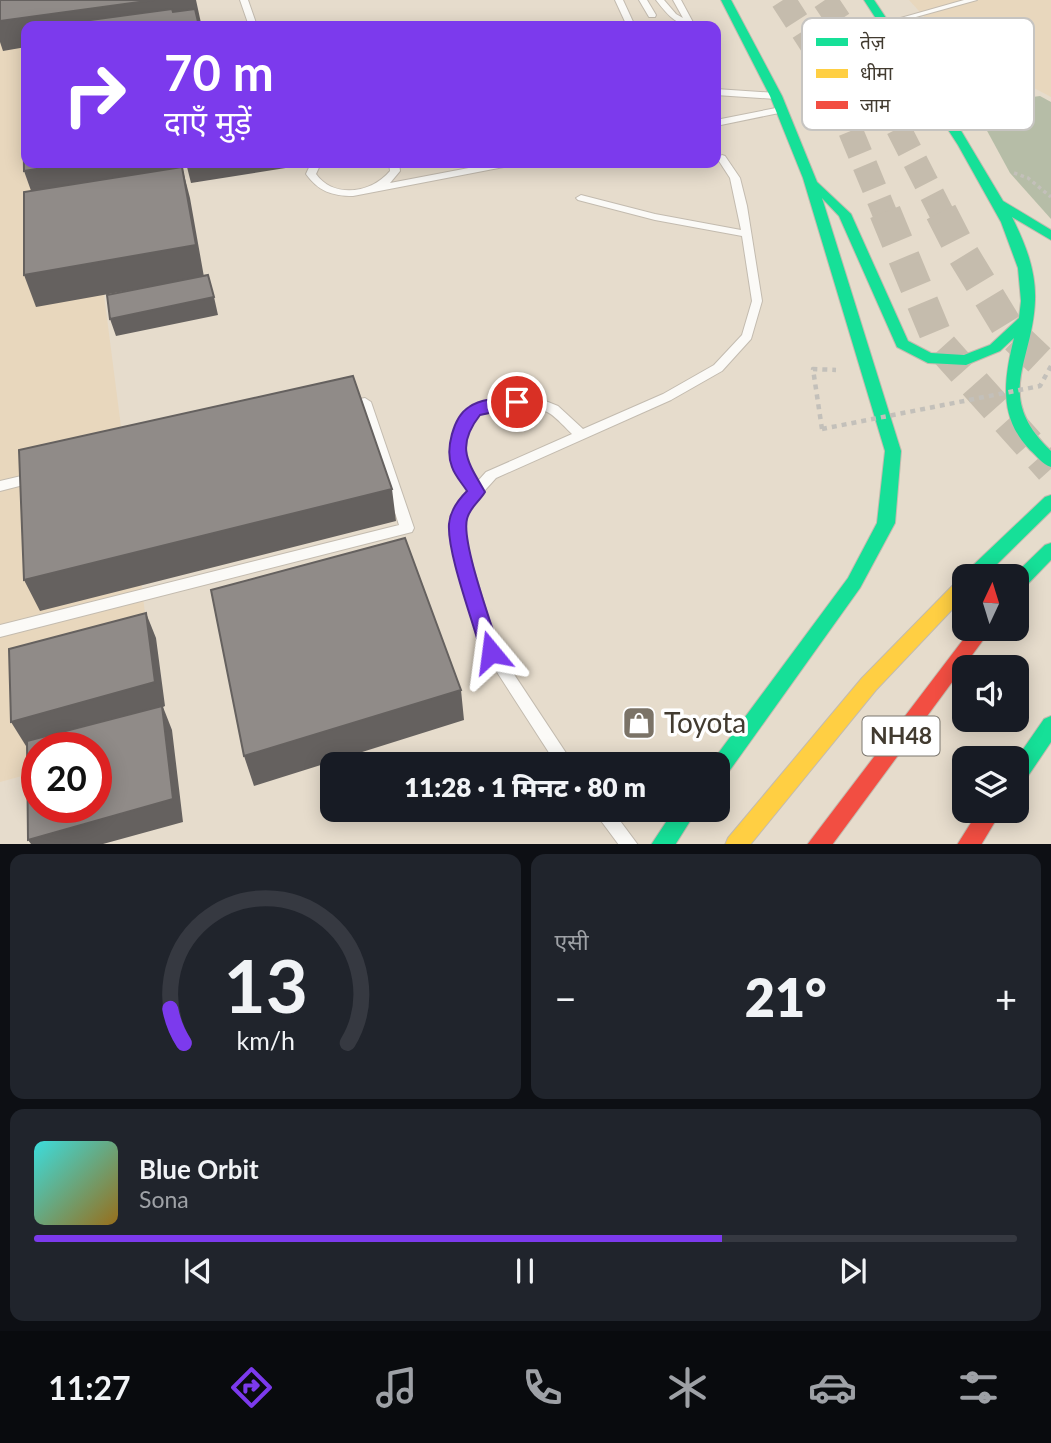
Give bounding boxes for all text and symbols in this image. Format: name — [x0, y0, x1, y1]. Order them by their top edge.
legend — [802, 18, 1034, 130]
text: तेज़ — [860, 30, 886, 53]
text: 70 m — [164, 43, 274, 101]
icon: right — [49, 49, 140, 140]
text: धीमा — [860, 61, 894, 84]
text: जाम — [860, 93, 891, 116]
text: दाएँ मुड़ें — [164, 102, 251, 141]
pin — [487, 372, 547, 432]
icon: arrive — [498, 383, 536, 421]
north arrow — [952, 564, 1029, 640]
map controls — [952, 564, 1029, 823]
position arrow — [454, 615, 528, 689]
button: sound — [952, 655, 1029, 732]
shop icon: Toyota — [620, 704, 658, 742]
place label: Toyota — [664, 705, 746, 739]
road number: NH48 — [862, 716, 940, 756]
speed limit sign: 20 — [21, 732, 112, 823]
button: layers — [952, 746, 1029, 823]
text: 11:28 · 1 मिनट · 80 m — [404, 771, 646, 803]
text: एसी — [555, 927, 589, 955]
text: 13 — [223, 941, 307, 1029]
text: 21° — [745, 966, 827, 1028]
text: − — [555, 975, 577, 1021]
text: + — [995, 975, 1017, 1021]
text: km/h — [236, 1024, 295, 1054]
text: Blue Orbit — [139, 1153, 259, 1185]
text: Sona — [139, 1185, 189, 1213]
icon: previous — [179, 1252, 217, 1290]
icon: pause — [506, 1252, 544, 1290]
icon: next — [834, 1252, 872, 1290]
icon: directions — [227, 1363, 276, 1412]
icon: music — [372, 1363, 421, 1412]
icon: phone — [518, 1363, 567, 1412]
icon: climate — [663, 1363, 712, 1412]
icon: car — [808, 1363, 857, 1412]
icon: filters — [954, 1363, 1003, 1412]
text: 11:27 — [48, 1368, 131, 1407]

